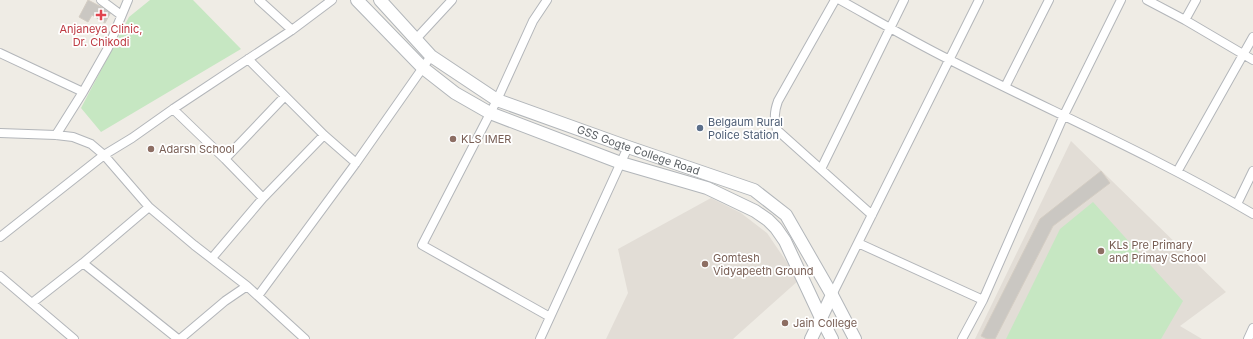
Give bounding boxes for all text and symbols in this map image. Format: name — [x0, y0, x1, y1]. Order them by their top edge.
marker: Anjaneya Clinic, Dr. Chikodi — [95, 9, 107, 21]
place label: Anjaneya Clinic, Dr. Chikodi — [59, 22, 143, 49]
place label: Belgaum Rural Police Station — [708, 115, 783, 142]
street label: GSS Gogte College Road — [575, 122, 702, 178]
marker: Belgaum Rural Police Station — [695, 123, 705, 133]
place label: KLS IMER — [461, 132, 511, 146]
marker: KLS IMER — [448, 134, 458, 144]
place label: Adarsh School — [159, 142, 235, 156]
marker: Adarsh School — [146, 144, 156, 154]
place label: KLs Pre Primary and Primay School — [1109, 238, 1206, 265]
marker: KLs Pre Primary and Primay School — [1096, 246, 1106, 256]
place label: Gomtesh Vidyapeeth Ground — [713, 251, 814, 278]
marker: Gomtesh Vidyapeeth Ground — [700, 259, 710, 269]
place label: Jain College — [793, 316, 857, 330]
marker: Jain College — [780, 318, 790, 328]

